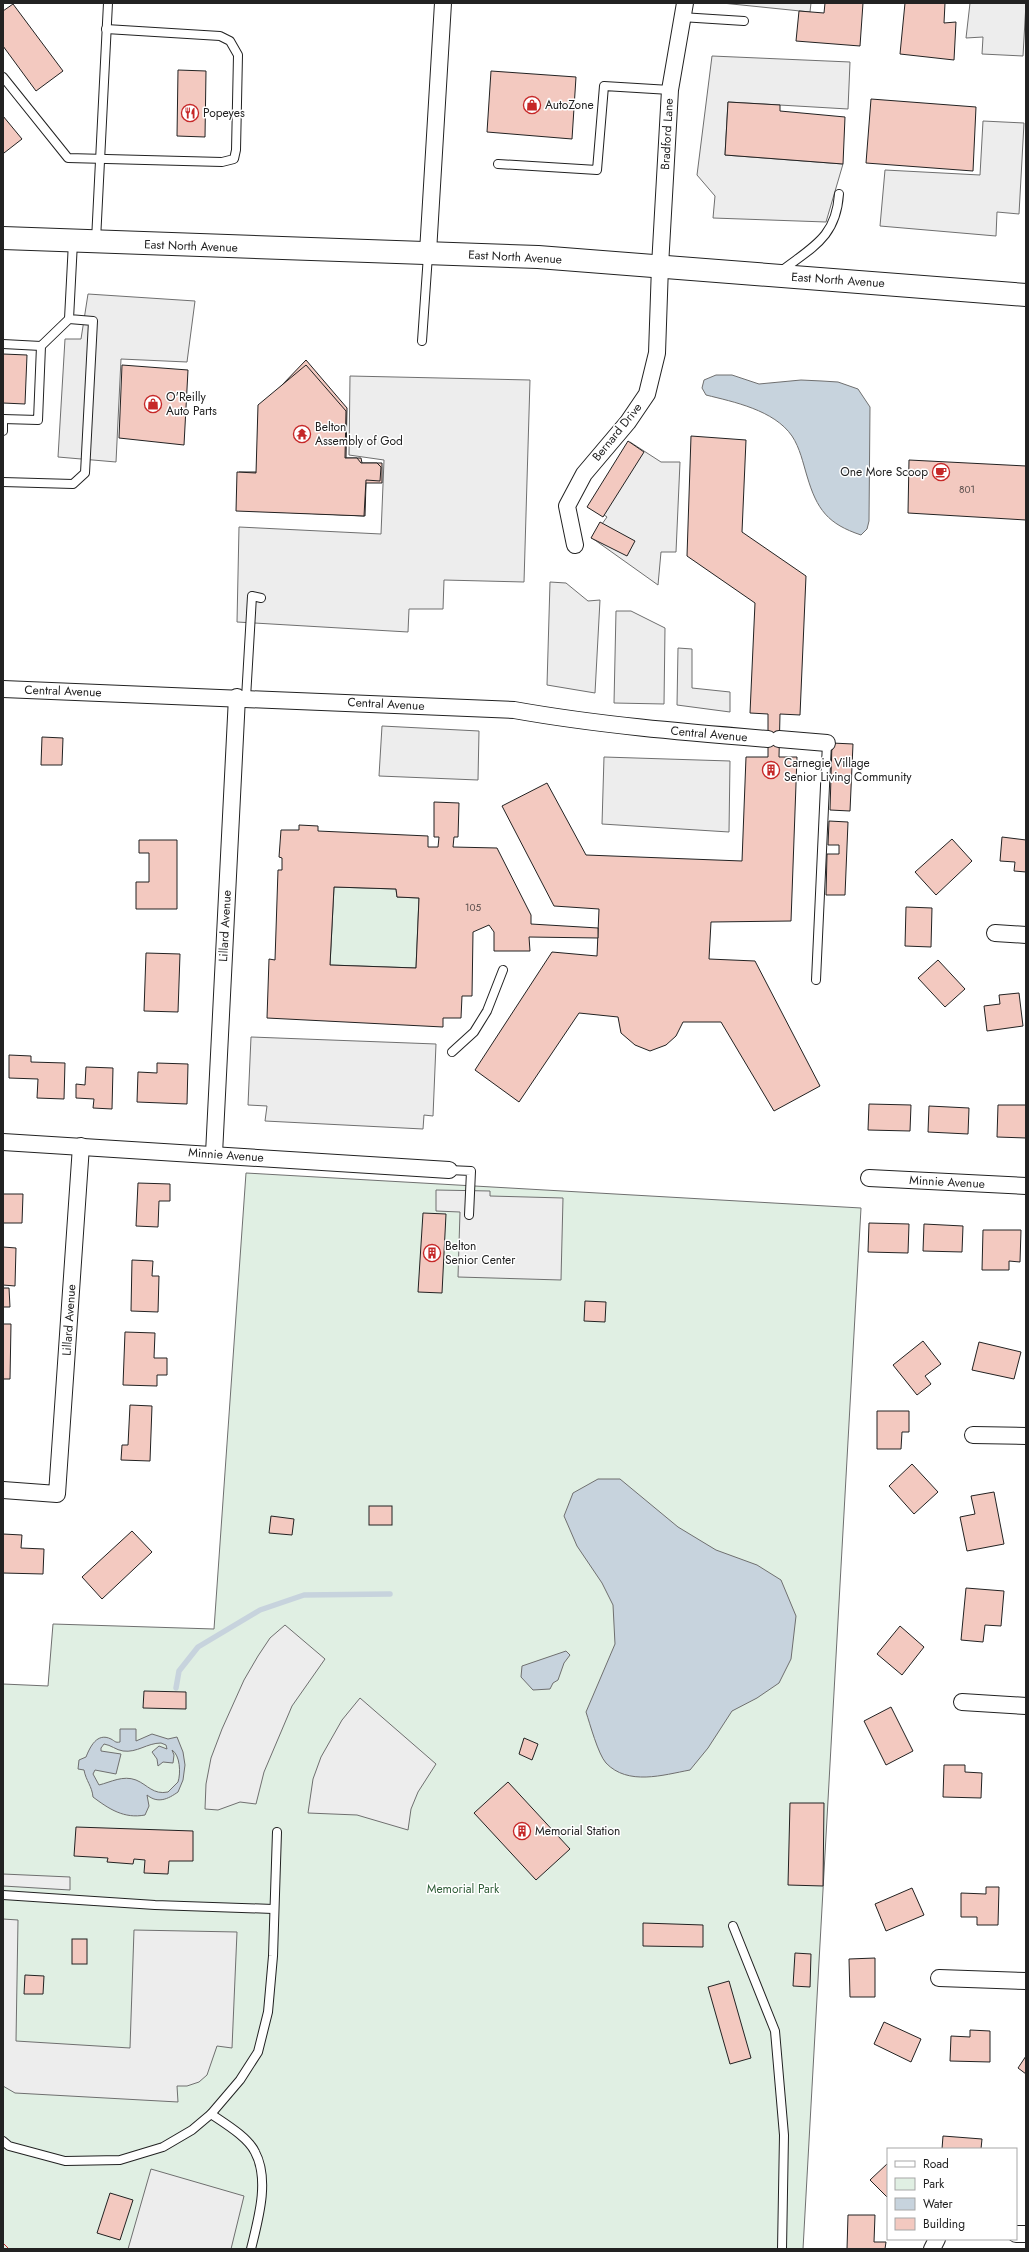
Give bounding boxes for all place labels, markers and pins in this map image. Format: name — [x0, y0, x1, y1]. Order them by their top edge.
shop icon: AutoZone — [522, 95, 542, 115]
place label: AutoZone — [545, 96, 594, 114]
restaurant icon: Popeyes — [180, 103, 200, 123]
place label: Popeyes — [203, 104, 245, 122]
place label: O'Reilly Auto Parts — [166, 388, 217, 420]
shop icon: O'Reilly Auto Parts — [143, 394, 163, 414]
place label: Belton Assembly of God — [315, 418, 403, 450]
temple icon: Belton Assembly of God — [292, 424, 312, 444]
cafe icon: One More Scoop — [931, 462, 951, 482]
place label: One More Scoop — [840, 463, 928, 481]
place label: Carnegie Village Senior Living Community — [784, 754, 912, 786]
building icon: Carnegie Village Senior Living Community — [761, 760, 781, 780]
place label: Belton Senior Center — [445, 1237, 516, 1269]
building icon: Belton Senior Center — [422, 1243, 442, 1263]
building icon: Memorial Station — [512, 1821, 532, 1841]
place label: Memorial Station — [535, 1822, 620, 1840]

